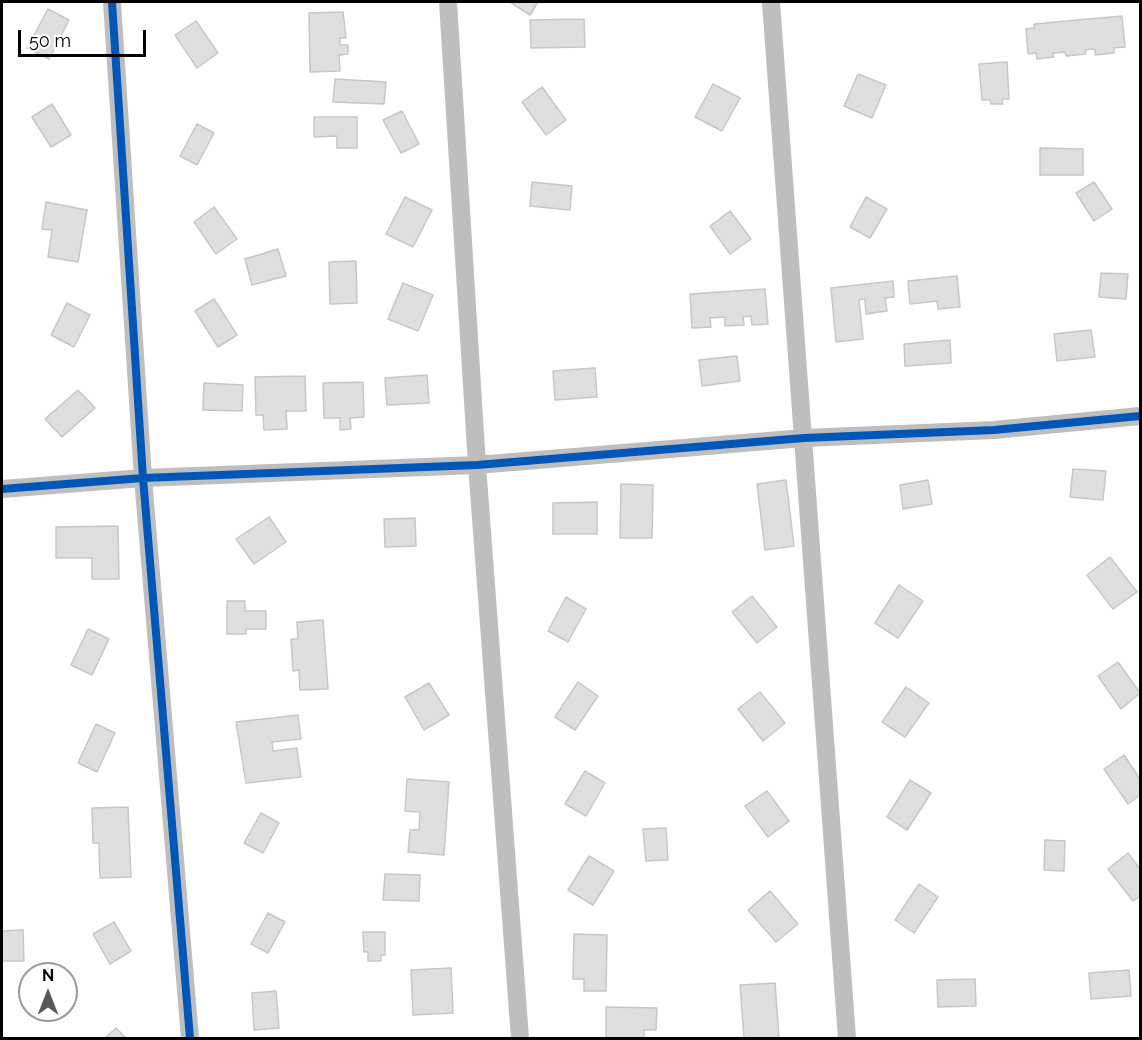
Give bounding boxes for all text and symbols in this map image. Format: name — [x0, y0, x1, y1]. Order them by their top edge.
scale bar — [21, 18, 148, 56]
text: 50 m — [29, 30, 71, 51]
north arrow — [18, 962, 78, 1022]
text: N — [42, 966, 54, 985]

